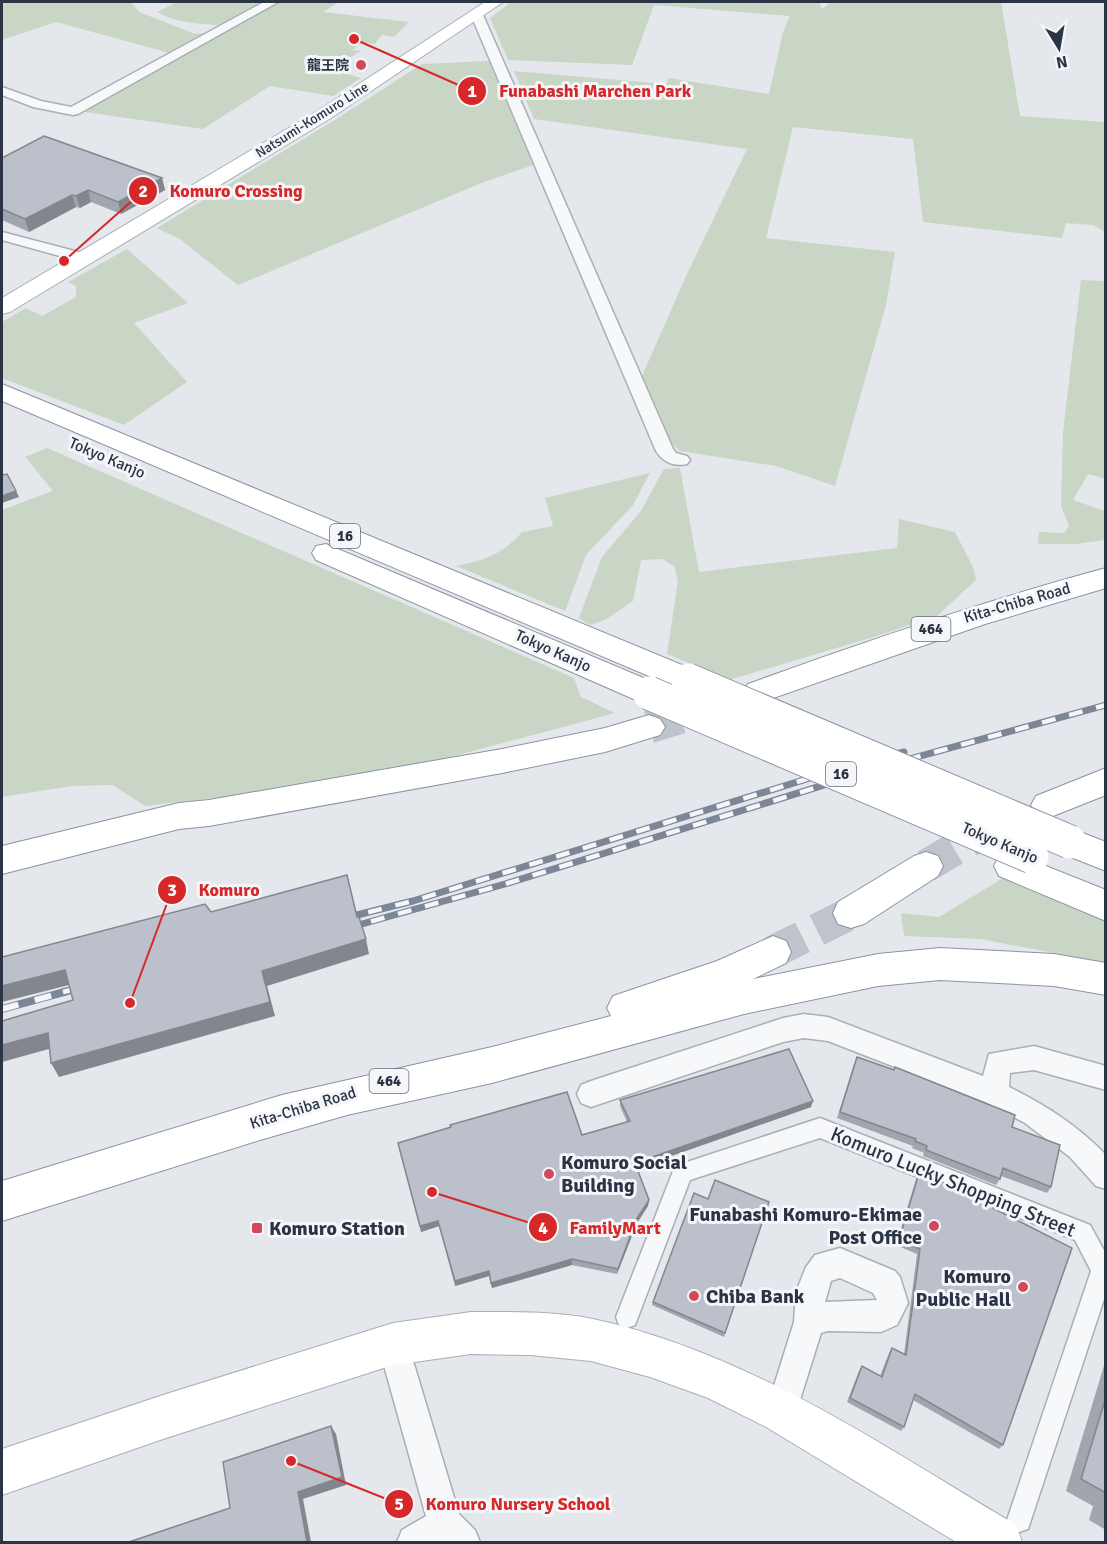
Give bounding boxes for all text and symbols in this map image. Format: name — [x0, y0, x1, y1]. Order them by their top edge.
north arrow — [1029, 18, 1089, 78]
text: N — [1054, 51, 1069, 73]
place label: 龍王院 — [307, 57, 349, 74]
marker: 龍王院 — [354, 58, 368, 72]
callout: Funabashi Marchen Park — [457, 73, 703, 109]
street label: Natsumi-Komuro Line — [252, 78, 372, 162]
text: 1 — [467, 80, 477, 102]
text: Funabashi Marchen Park — [499, 80, 692, 102]
callout: Komuro Crossing — [128, 173, 315, 209]
text: 2 — [138, 180, 148, 202]
text: Komuro Crossing — [169, 180, 303, 202]
street label: Tokyo Kanjo — [66, 433, 148, 483]
road number: 16 — [330, 524, 360, 548]
street label: Kita-Chiba Road — [961, 578, 1073, 628]
road number: 464 — [912, 617, 950, 641]
street label: Tokyo Kanjo — [512, 625, 594, 677]
road number: 16 — [826, 762, 856, 786]
street label: Tokyo Kanjo — [959, 818, 1041, 868]
callout: Komuro — [157, 872, 272, 908]
text: 3 — [167, 879, 177, 901]
text: Komuro — [198, 879, 260, 901]
road number: 464 — [370, 1069, 408, 1093]
street label: Kita-Chiba Road — [247, 1082, 359, 1134]
street label: Komuro Lucky Shopping Street — [827, 1121, 1079, 1243]
place label: Komuro Social Building — [561, 1150, 687, 1198]
marker: Komuro Social Building — [542, 1167, 556, 1181]
place label: Funabashi Komuro-Ekimae Post Office — [689, 1202, 922, 1250]
callout: FamilyMart — [528, 1209, 673, 1245]
place label: Komuro Station — [269, 1216, 405, 1241]
text: 4 — [538, 1217, 548, 1239]
text: FamilyMart — [569, 1217, 661, 1239]
marker: Funabashi Komuro-Ekimae Post Office — [927, 1219, 941, 1233]
marker: Komuro Station — [250, 1221, 264, 1235]
place label: Komuro Public Hall — [916, 1264, 1011, 1312]
marker: Komuro Public Hall — [1016, 1280, 1030, 1294]
place label: Chiba Bank — [706, 1284, 805, 1309]
marker: Chiba Bank — [687, 1289, 701, 1303]
callout: Komuro Nursery School — [384, 1486, 623, 1522]
text: 5 — [394, 1493, 404, 1515]
text: Komuro Nursery School — [426, 1493, 611, 1515]

